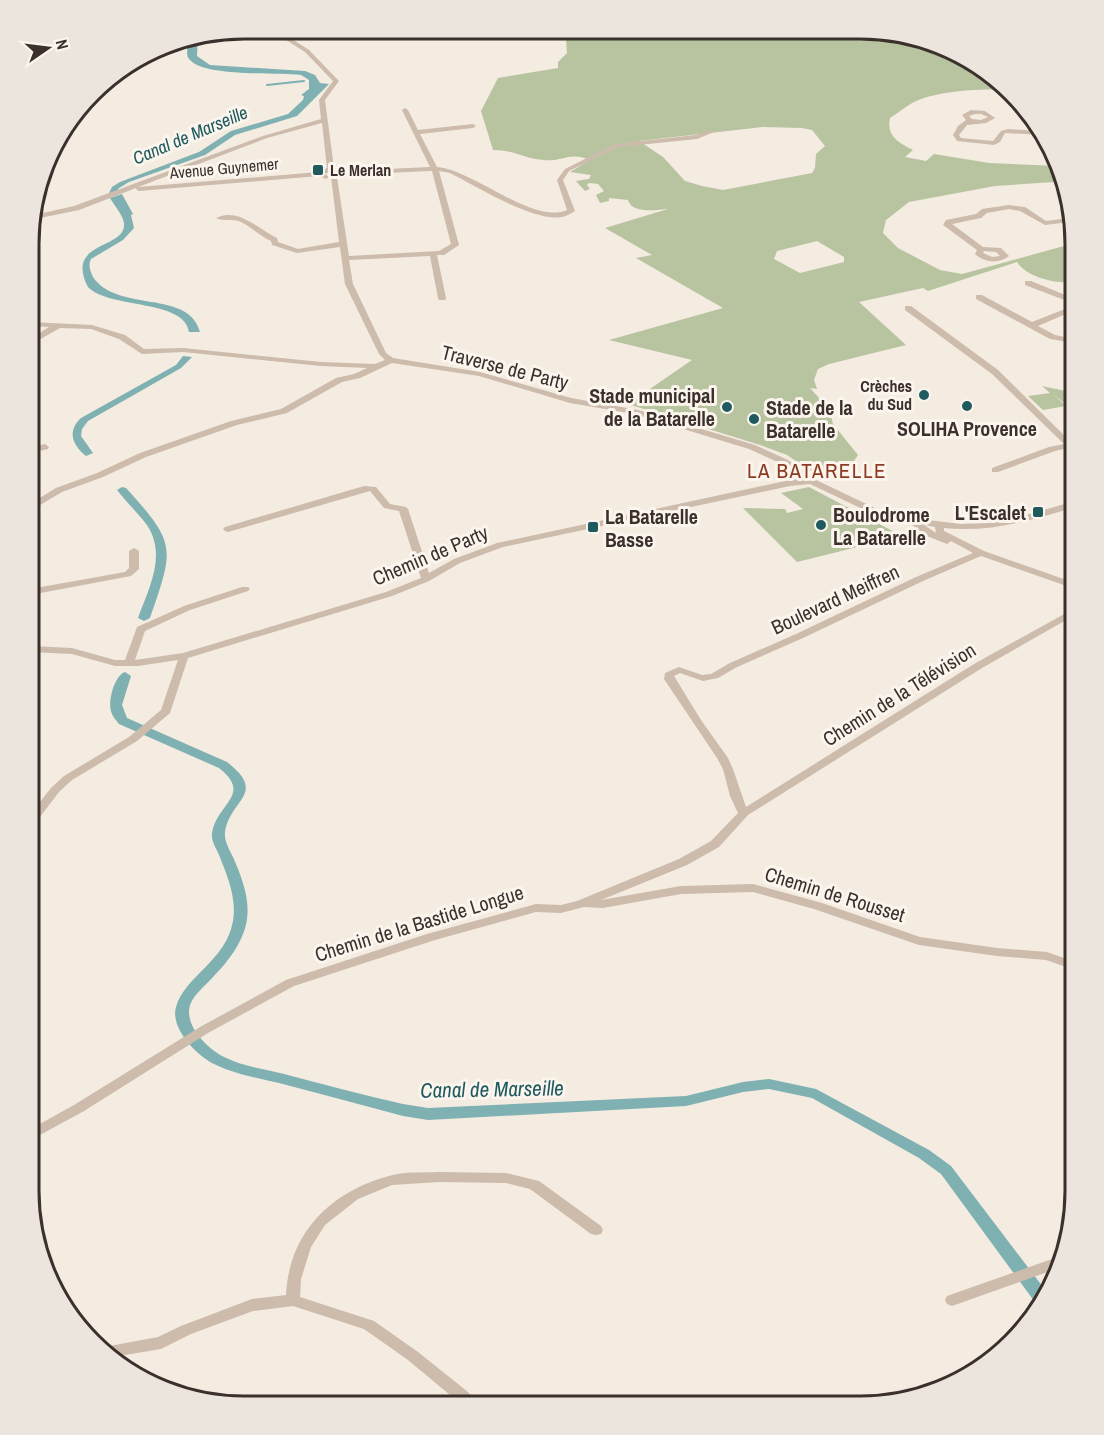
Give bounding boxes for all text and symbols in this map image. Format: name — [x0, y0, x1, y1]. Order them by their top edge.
north arrow — [18, 18, 78, 78]
text: N — [51, 37, 74, 52]
water label: Canal de Marseille — [128, 99, 252, 171]
street label: Avenue Guynemer — [168, 152, 280, 184]
place label: Le Merlan — [330, 159, 391, 181]
marker: Le Merlan — [311, 163, 325, 177]
street label: Traverse de Party — [439, 338, 572, 396]
place label: Crèches du Sud — [860, 375, 912, 415]
place label: Stade municipal de la Batarelle — [589, 382, 715, 432]
marker: Crèches du Sud — [917, 388, 931, 402]
place label: Stade de la Batarelle — [766, 394, 853, 444]
marker: SOLIHA Provence — [960, 399, 974, 413]
marker: Stade municipal de la Batarelle — [720, 400, 734, 414]
marker: Stade de la Batarelle — [747, 412, 761, 426]
place label: SOLIHA Provence — [897, 415, 1037, 442]
district label: LA BATARELLE — [747, 456, 887, 485]
place label: L'Escalet — [955, 499, 1027, 526]
place label: Boulodrome La Batarelle — [833, 501, 930, 551]
place label: La Batarelle Basse — [605, 503, 698, 553]
marker: L'Escalet — [1031, 505, 1045, 519]
street label: Chemin de Party — [368, 518, 493, 591]
marker: Boulodrome La Batarelle — [814, 518, 828, 532]
marker: La Batarelle Basse — [586, 520, 600, 534]
street label: Boulevard Meiffren — [767, 558, 903, 640]
street label: Chemin de la Télévision — [817, 636, 981, 752]
street label: Chemin de Rousset — [762, 860, 909, 928]
street label: Chemin de la Bastide Longue — [311, 878, 527, 968]
water label: Canal de Marseille — [420, 1073, 564, 1105]

